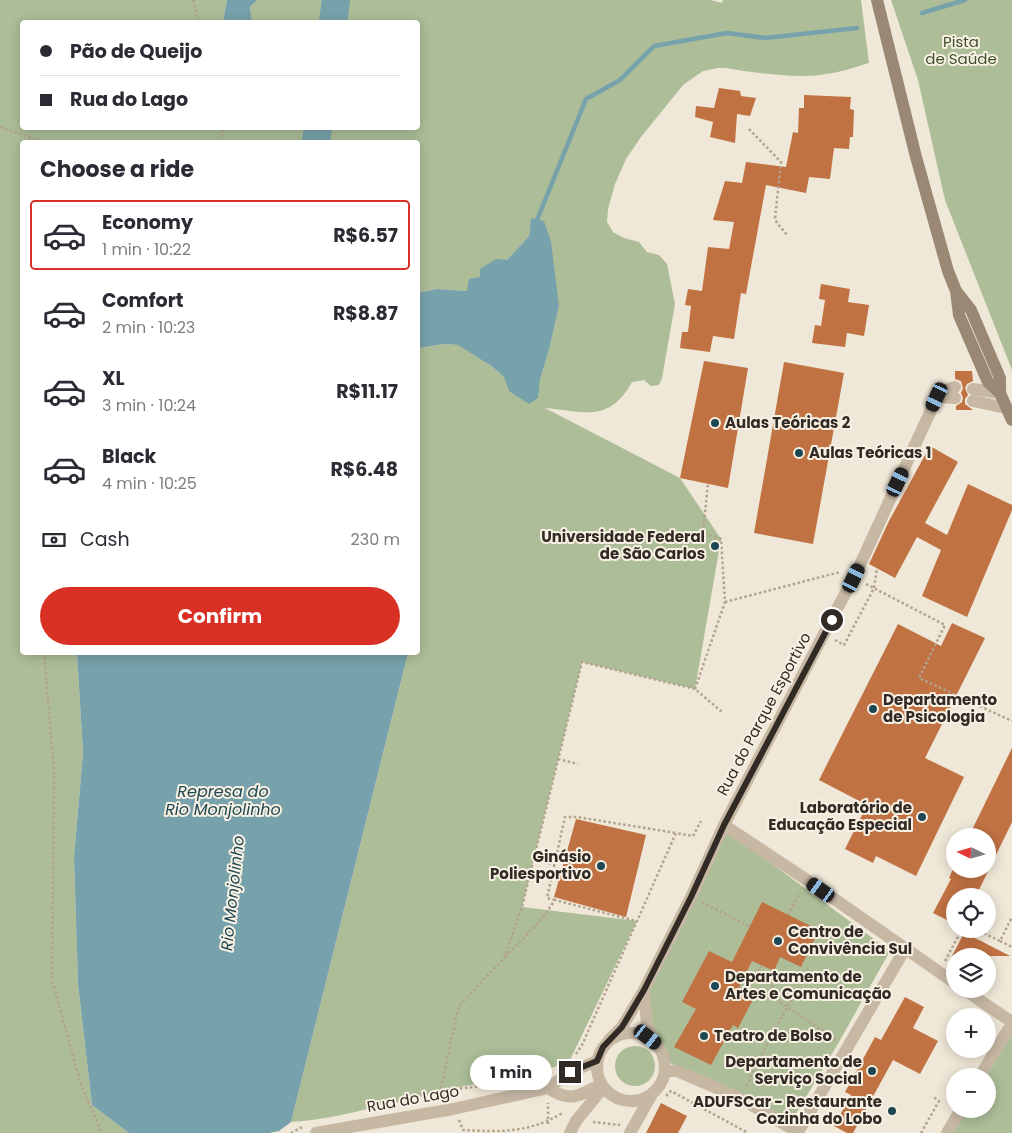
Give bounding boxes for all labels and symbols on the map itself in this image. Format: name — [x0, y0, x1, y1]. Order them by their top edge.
park label: Pista de Saúde — [925, 31, 997, 69]
car — [923, 380, 950, 414]
place label: Aulas Teóricas 2 — [725, 412, 851, 433]
marker: Aulas Teóricas 2 — [709, 417, 721, 429]
place label: Aulas Teóricas 1 — [809, 442, 931, 463]
marker: Aulas Teóricas 1 — [793, 447, 805, 459]
car — [884, 465, 911, 499]
place label: Universidade Federal de São Carlos — [541, 526, 705, 564]
marker: Universidade Federal de São Carlos — [709, 540, 721, 552]
car — [840, 561, 867, 595]
route start — [821, 609, 843, 631]
street label: Rua do Parque Esportivo — [712, 628, 816, 799]
place label: Departamento de Psicologia — [883, 689, 998, 727]
marker: Departamento de Psicologia — [867, 703, 879, 715]
water label: Represa do Rio Monjolinho — [165, 780, 281, 821]
place label: Laboratório de Educação Especial — [768, 797, 912, 835]
marker: Laboratório de Educação Especial — [916, 811, 928, 823]
north arrow — [946, 828, 996, 878]
water label: Rio Monjolinho — [215, 834, 250, 952]
place label: Ginásio Poliesportivo — [490, 846, 591, 884]
marker: Ginásio Poliesportivo — [595, 860, 607, 872]
car — [804, 875, 837, 905]
place label: Centro de Convivência Sul — [788, 921, 912, 959]
marker: Centro de Convivência Sul — [772, 935, 784, 947]
place label: Departamento de Artes e Comunicação — [725, 966, 892, 1004]
marker: Departamento de Artes e Comunicação — [709, 980, 721, 992]
car — [631, 1022, 664, 1052]
place label: Teatro de Bolso — [714, 1025, 832, 1046]
marker: Teatro de Bolso — [698, 1030, 710, 1042]
place label: Departamento de Serviço Social — [725, 1051, 862, 1089]
callout: 1 min — [470, 1054, 552, 1090]
route end — [559, 1061, 581, 1083]
marker: Departamento de Serviço Social — [866, 1065, 878, 1077]
street label: Rua do Lago — [365, 1080, 461, 1117]
place label: ADUFSCar - Restaurante Cozinha do Lobo — [693, 1091, 882, 1129]
marker: ADUFSCar - Restaurante Cozinha do Lobo — [886, 1105, 898, 1117]

